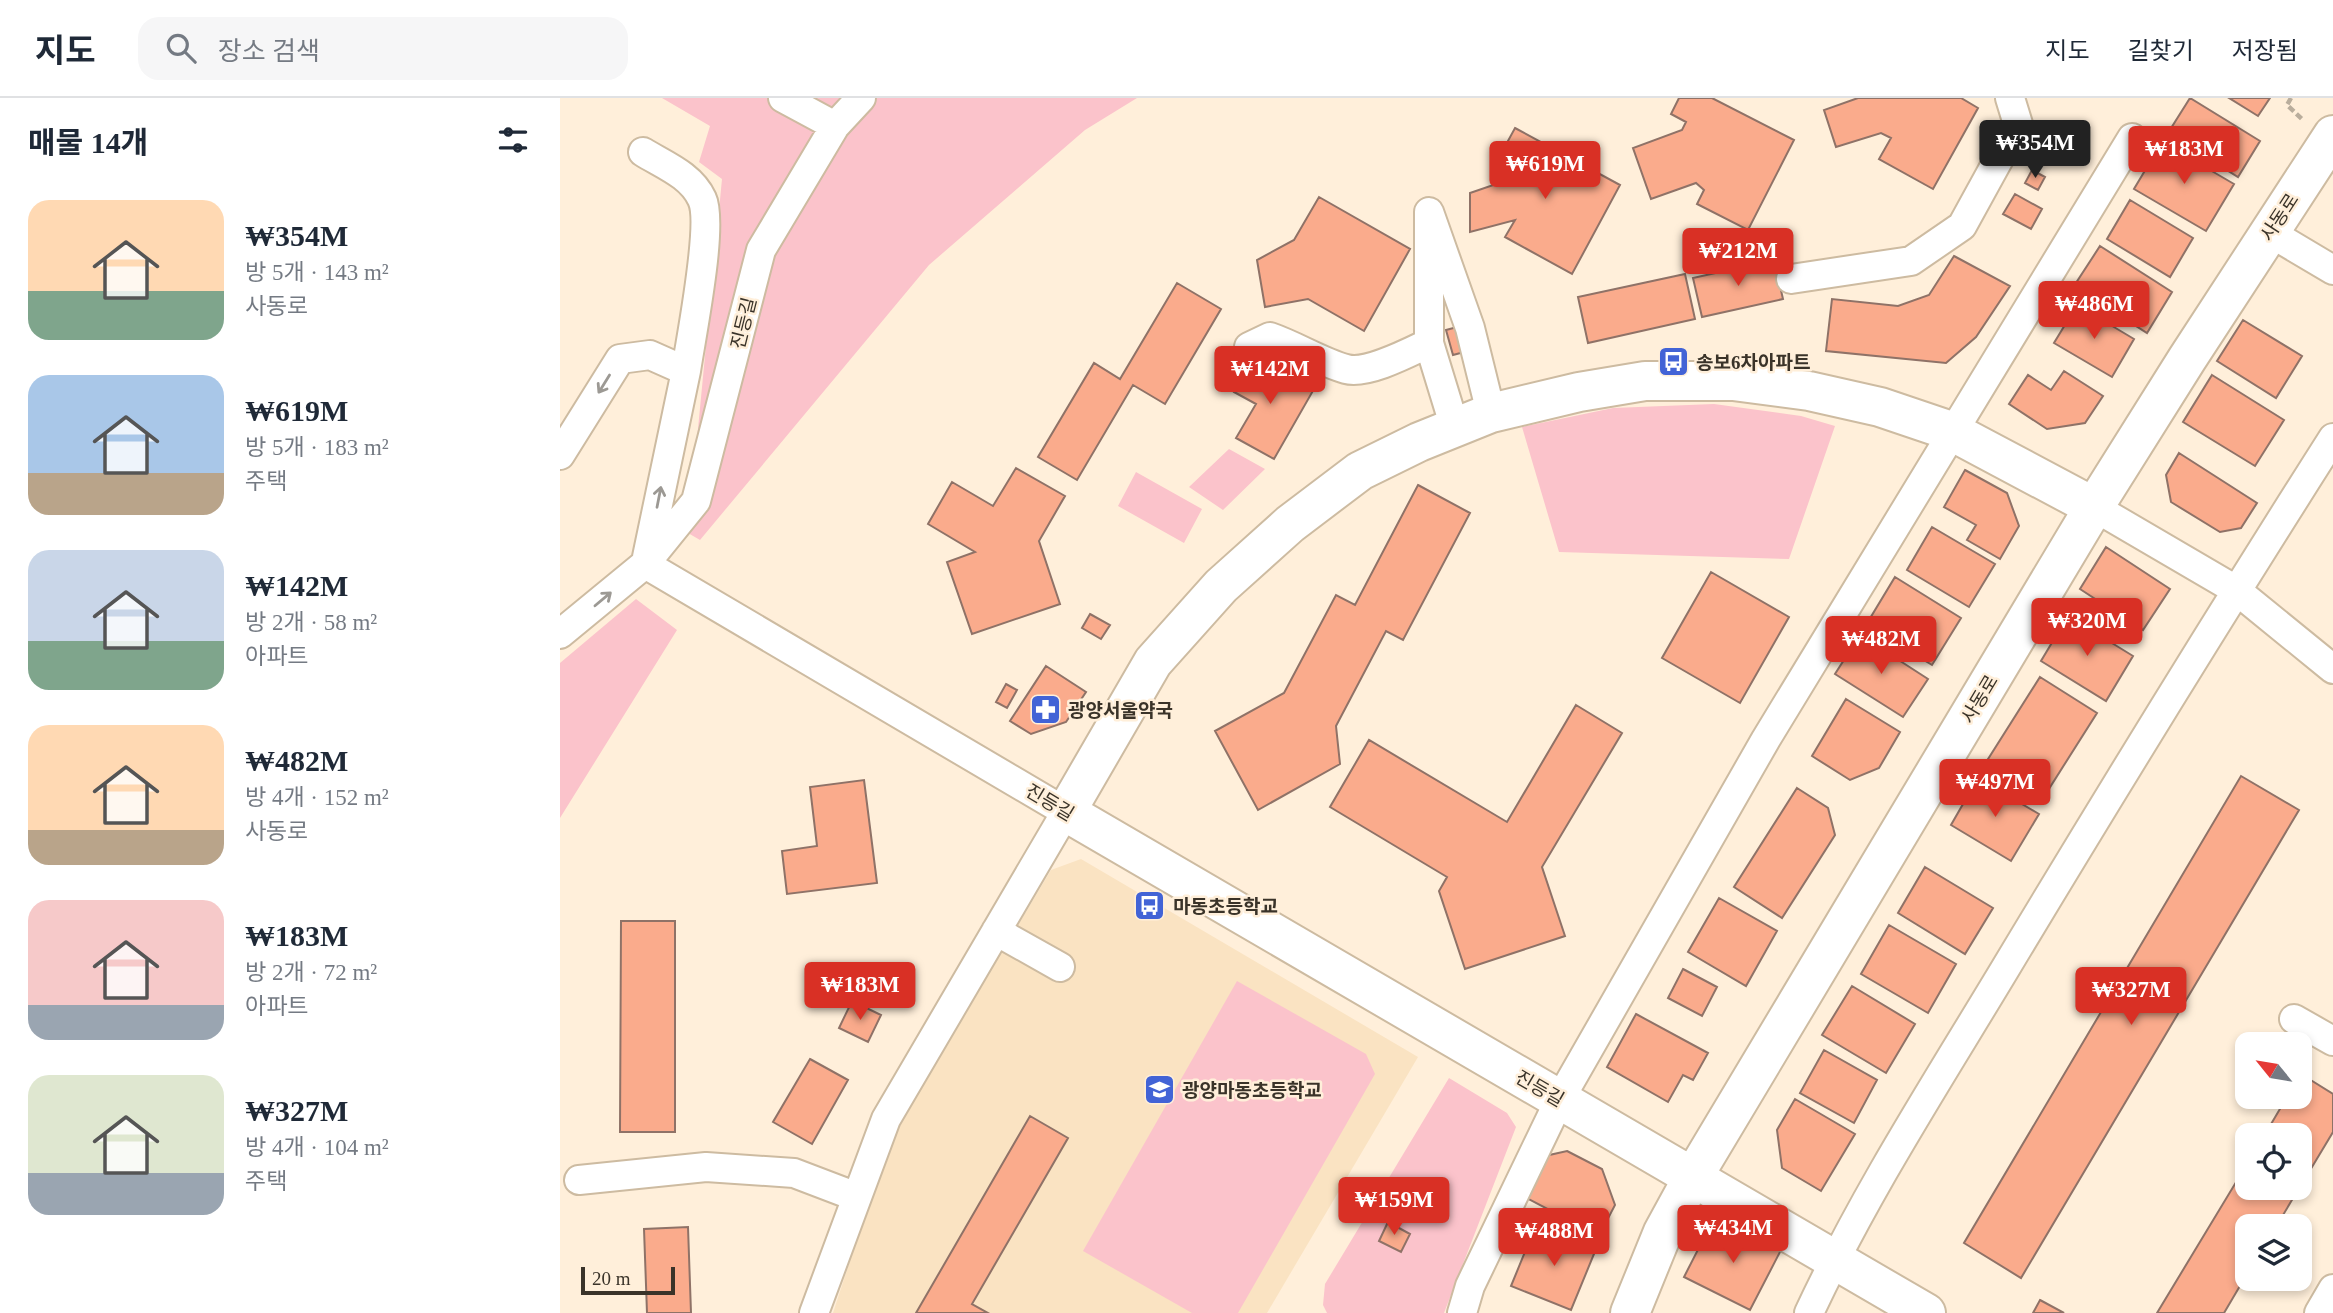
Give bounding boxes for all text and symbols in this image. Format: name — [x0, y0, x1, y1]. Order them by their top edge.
search box — [138, 17, 628, 80]
icon: search — [162, 29, 200, 67]
text: 지도 — [35, 33, 96, 69]
text: 장소 검색 — [218, 37, 320, 66]
text: 지도 — [2045, 38, 2090, 64]
text: 길찾기 — [2128, 38, 2194, 64]
text: 저장됨 — [2232, 38, 2298, 64]
pin: ₩354M — [1986, 120, 2084, 180]
icon: filters — [494, 121, 532, 159]
text: 매물 14개 — [28, 126, 148, 159]
pin: ₩183M — [2135, 126, 2233, 186]
text: ₩354M — [1995, 130, 2075, 155]
text: ₩183M — [2144, 136, 2224, 161]
pin: ₩619M — [1496, 141, 1594, 201]
text: ₩619M — [1505, 151, 1585, 176]
street label: 사동로 — [2256, 190, 2303, 245]
text: ₩354M — [245, 219, 348, 252]
icon: home — [84, 228, 168, 312]
pin: ₩212M — [1689, 228, 1787, 288]
text: ₩212M — [1698, 238, 1778, 263]
text: 방 5개 · 143 m² — [245, 260, 389, 285]
pin: ₩486M — [2045, 282, 2143, 341]
text: ₩486M — [2054, 291, 2134, 316]
text: 사동로 — [245, 294, 308, 319]
street label: 진등길 — [727, 295, 760, 351]
bus stop icon: 송보6차아파트 — [1656, 345, 1690, 379]
pin: ₩142M — [1221, 346, 1319, 406]
place label: 송보6차아파트 — [1696, 352, 1810, 373]
text: ₩142M — [1230, 356, 1310, 381]
one-way arrow — [597, 374, 611, 394]
text: ₩619M — [245, 394, 348, 427]
icon: home — [84, 403, 168, 487]
text: 방 5개 · 183 m² — [245, 435, 389, 460]
text: 주택 — [245, 469, 287, 494]
one-way arrow — [653, 486, 666, 509]
text: ₩142M — [245, 569, 348, 602]
icon: home — [84, 578, 168, 662]
one-way arrow — [594, 591, 612, 607]
pin: ₩320M — [2038, 598, 2136, 658]
text: ₩320M — [2047, 608, 2127, 633]
text: 방 2개 · 58 m² — [245, 610, 377, 635]
pin: ₩482M — [1832, 616, 1930, 676]
text: ₩482M — [1841, 626, 1921, 651]
text: 아파트 — [245, 644, 308, 669]
street label: 사동로 — [1957, 671, 2002, 727]
pharmacy icon: 광양서울약국 — [1028, 693, 1062, 727]
place label: 광양서울약국 — [1068, 700, 1173, 721]
text: ₩482M — [245, 744, 348, 777]
icon: home — [84, 753, 168, 837]
pin: ₩497M — [1946, 760, 2044, 819]
text: ₩497M — [1955, 769, 2035, 794]
street label: 진등길 — [1022, 780, 1078, 825]
text: 방 4개 · 152 m² — [245, 785, 389, 810]
text: 사동로 — [245, 819, 308, 844]
bus stop icon: 마동초등학교 — [1133, 889, 1167, 923]
place label: 마동초등학교 — [1173, 896, 1278, 917]
text: ₩183M — [245, 919, 348, 952]
icon: home — [84, 928, 168, 1012]
text: 방 2개 · 72 m² — [245, 960, 377, 985]
pin: ₩183M — [811, 962, 909, 1022]
pin: ₩327M — [2082, 968, 2180, 1027]
text: ₩183M — [820, 972, 900, 997]
text: ₩327M — [2091, 977, 2171, 1002]
text: 아파트 — [245, 994, 308, 1019]
north arrow — [2235, 1032, 2312, 1110]
map controls — [2235, 1032, 2312, 1291]
street label: 진등길 — [1512, 1066, 1568, 1111]
school or university icon: 광양마동초등학교 — [1142, 1073, 1176, 1107]
place label: 광양마동초등학교 — [1182, 1080, 1322, 1101]
text: ₩327M — [245, 1094, 348, 1127]
icon: home — [84, 1103, 168, 1187]
button: locate — [2235, 1123, 2312, 1200]
text: 방 4개 · 104 m² — [245, 1135, 389, 1160]
text: 주택 — [245, 1169, 287, 1194]
pin: ₩159M — [1345, 1178, 1443, 1237]
text: ₩159M — [1354, 1187, 1434, 1212]
pin: ₩434M — [1684, 1206, 1782, 1265]
pin: ₩488M — [1505, 1208, 1603, 1268]
button: layers — [2235, 1214, 2312, 1291]
text: ₩434M — [1693, 1215, 1773, 1240]
text: ₩488M — [1514, 1218, 1594, 1243]
scale bar — [581, 1264, 676, 1296]
text: 20 m — [592, 1268, 631, 1289]

